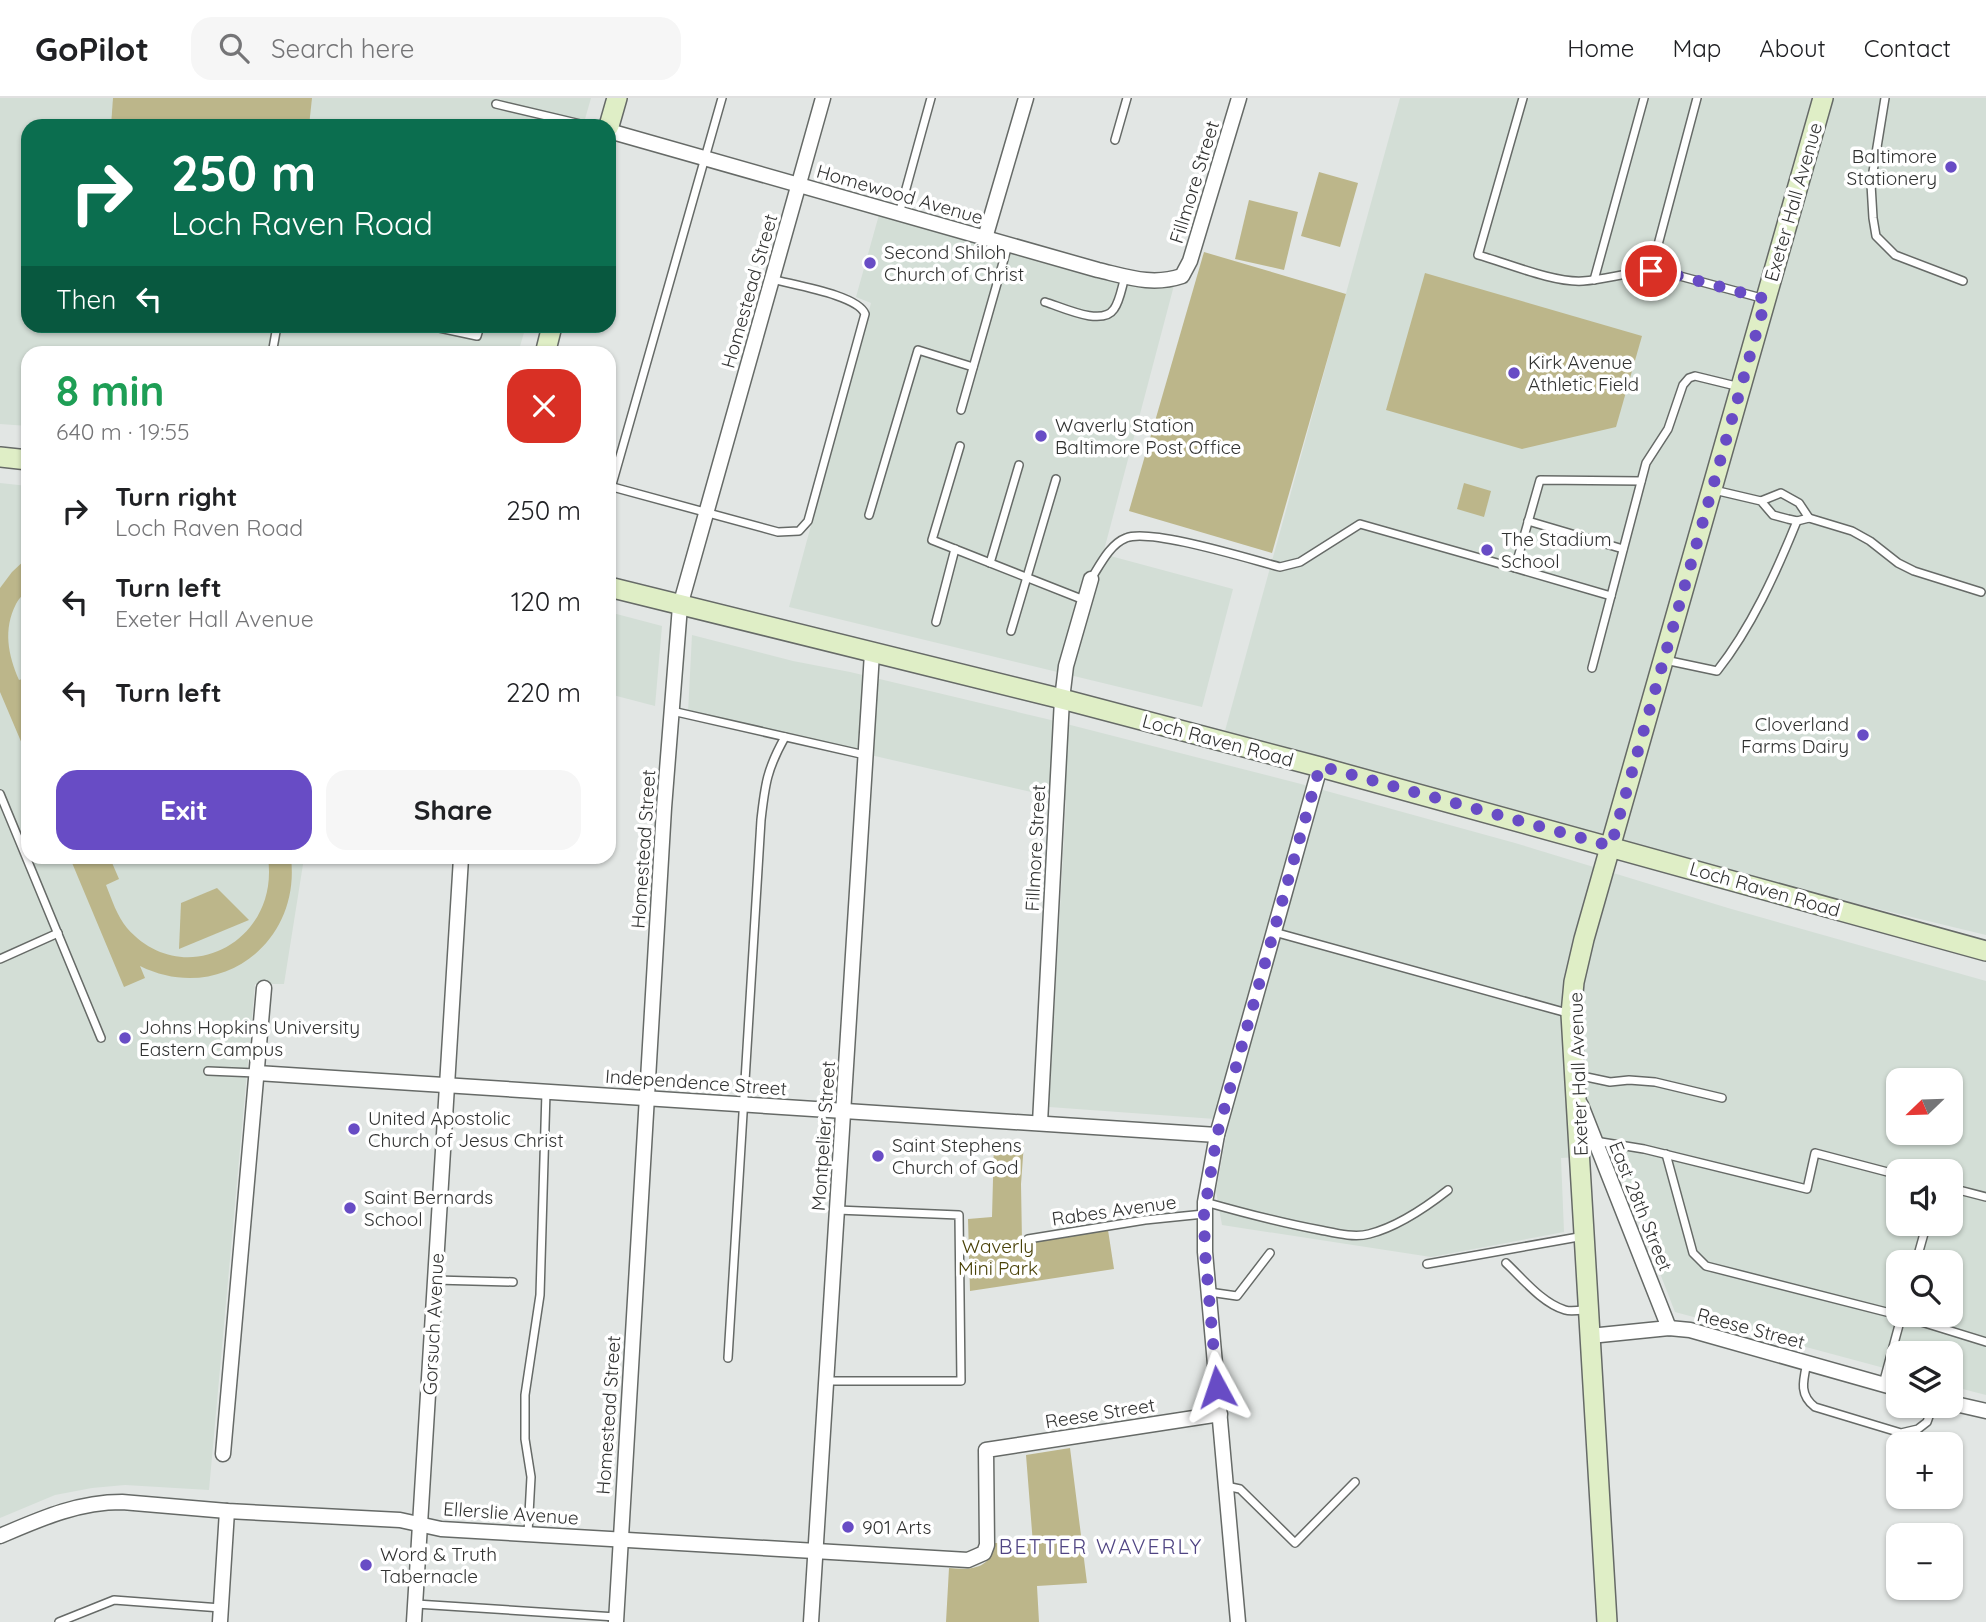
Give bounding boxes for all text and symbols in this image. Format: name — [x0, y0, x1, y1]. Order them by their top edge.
search box — [191, 17, 681, 80]
text: GoPilot — [35, 28, 149, 69]
icon: search — [215, 29, 253, 67]
text: Search here — [271, 32, 414, 65]
text: Home — [1567, 33, 1634, 63]
text: Map — [1672, 33, 1721, 63]
text: About — [1759, 33, 1826, 63]
text: Contact — [1864, 33, 1951, 63]
street label: Fillmore Street — [1164, 118, 1224, 246]
street label: Exeter Hall Avenue — [1759, 120, 1827, 284]
text: 250 m — [171, 142, 316, 203]
place label: Baltimore Stationery — [1847, 144, 1937, 190]
icon: right — [56, 147, 147, 238]
street label: Homewood Avenue — [814, 159, 986, 229]
marker: Baltimore Stationery — [1943, 159, 1959, 175]
text: Loch Raven Road — [171, 203, 433, 243]
street label: Homestead Street — [715, 211, 783, 371]
place label: Second Shiloh Church of Christ — [884, 240, 1024, 286]
pin — [1621, 241, 1681, 301]
icon: arrive — [1632, 252, 1670, 290]
marker: Second Shiloh Church of Christ — [862, 255, 878, 271]
icon: left — [130, 280, 168, 318]
text: Then — [56, 283, 116, 316]
place label: Kirk Avenue Athletic Field — [1528, 350, 1639, 396]
text: 8 min — [56, 364, 164, 417]
marker: Kirk Avenue Athletic Field — [1506, 365, 1522, 381]
button: close — [507, 369, 581, 443]
place label: Waverly Station Baltimore Post Office — [1055, 413, 1241, 459]
text: 640 m · 19:55 — [56, 417, 190, 446]
marker: Waverly Station Baltimore Post Office — [1033, 428, 1049, 444]
text: Turn right — [115, 480, 237, 513]
icon: right — [56, 492, 94, 530]
text: 250 m — [506, 494, 581, 527]
text: Loch Raven Road — [115, 513, 303, 542]
place label: The Stadium School — [1501, 527, 1612, 573]
marker: The Stadium School — [1479, 542, 1495, 558]
text: Turn left — [115, 571, 222, 604]
icon: left — [56, 583, 94, 621]
text: 120 m — [511, 585, 581, 618]
text: Exeter Hall Avenue — [115, 604, 314, 633]
icon: left — [56, 674, 94, 712]
text: Turn left — [115, 676, 222, 709]
text: 220 m — [506, 676, 581, 709]
street label: Loch Raven Road — [1140, 708, 1296, 772]
place label: Cloverland Farms Dairy — [1741, 712, 1849, 758]
marker: Cloverland Farms Dairy — [1855, 727, 1871, 743]
street label: Homestead Street — [625, 769, 661, 929]
button: Exit — [56, 770, 312, 850]
button: Share — [326, 770, 581, 850]
street label: Fillmore Street — [1020, 784, 1050, 912]
street label: Loch Raven Road — [1687, 856, 1843, 922]
street label: Exeter Hall Avenue — [1563, 992, 1593, 1156]
place label: Johns Hopkins University Eastern Campus — [139, 1015, 360, 1061]
marker: Johns Hopkins University Eastern Campus — [117, 1030, 133, 1046]
street label: Montpelier Street — [806, 1060, 840, 1212]
street label: Independence Street — [604, 1064, 788, 1100]
north arrow — [1886, 1068, 1964, 1144]
map controls — [1886, 1068, 1963, 1600]
place label: United Apostolic Church of Jesus Christ — [368, 1106, 564, 1152]
marker: United Apostolic Church of Jesus Christ — [346, 1121, 362, 1137]
place label: Saint Stephens Church of God — [892, 1133, 1022, 1179]
street label: East 28th Street — [1604, 1138, 1678, 1274]
marker: Saint Stephens Church of God — [870, 1148, 886, 1164]
button: sound — [1886, 1159, 1963, 1236]
place label: Saint Bernards School — [364, 1185, 493, 1231]
street label: Rabes Avenue — [1050, 1189, 1178, 1231]
marker: Saint Bernards School — [342, 1200, 358, 1216]
park label: Waverly Mini Park — [958, 1234, 1038, 1280]
button: search — [1886, 1250, 1963, 1327]
street label: Gorsuch Avenue — [417, 1252, 449, 1396]
street label: Reese Street — [1694, 1302, 1808, 1354]
street label: Homestead Street — [590, 1335, 626, 1495]
button: layers — [1886, 1341, 1963, 1418]
position arrow — [1180, 1350, 1254, 1424]
street label: Reese Street — [1043, 1392, 1157, 1434]
button: + — [1886, 1432, 1963, 1509]
street label: Ellerslie Avenue — [443, 1496, 579, 1530]
place label: 901 Arts — [862, 1515, 932, 1539]
marker: 901 Arts — [840, 1519, 856, 1535]
button: − — [1886, 1523, 1963, 1600]
district label: BETTER WAVERLY — [999, 1533, 1203, 1559]
place label: Word & Truth Tabernacle — [380, 1542, 497, 1588]
marker: Word & Truth Tabernacle — [358, 1557, 374, 1573]

